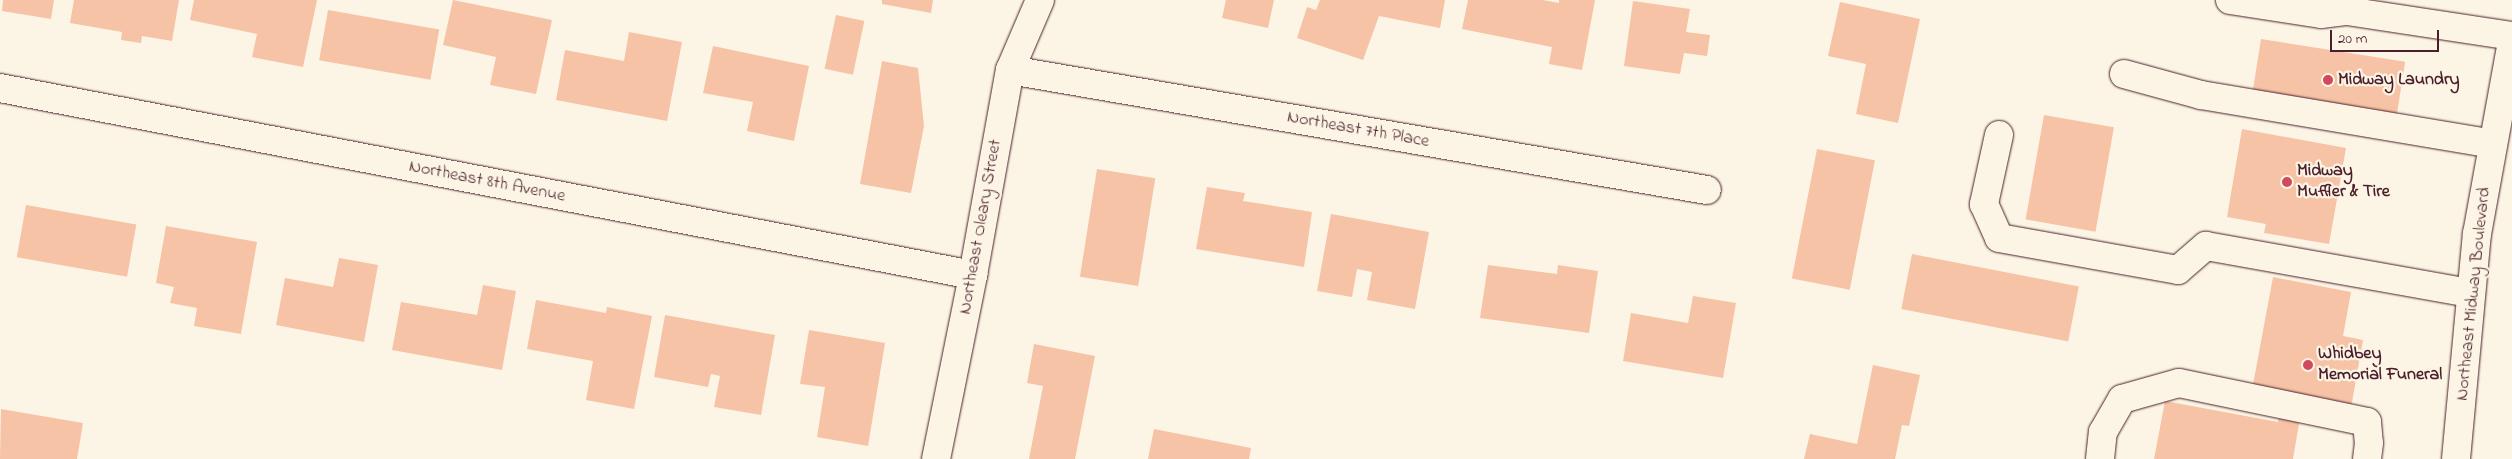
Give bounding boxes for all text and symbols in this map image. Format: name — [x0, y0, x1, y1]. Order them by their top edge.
scale bar — [2332, 20, 2441, 52]
text: 20 m — [2338, 28, 2367, 50]
place label: Midway Laundry — [2338, 69, 2460, 91]
marker: Midway Laundry — [2322, 74, 2334, 86]
street label: Northeast 7th Place — [1285, 107, 1431, 153]
street label: Northeast Oleary Street — [955, 138, 1007, 316]
street label: Northeast 8th Avenue — [407, 156, 567, 208]
place label: Midway Muffler & Tire — [2297, 161, 2390, 203]
marker: Midway Muffler & Tire — [2281, 176, 2293, 188]
street label: Northeast Midway Boulevard — [2452, 186, 2496, 402]
place label: Whidbey Memorial Funeral — [2318, 344, 2442, 386]
marker: Whidbey Memorial Funeral — [2302, 359, 2314, 371]

